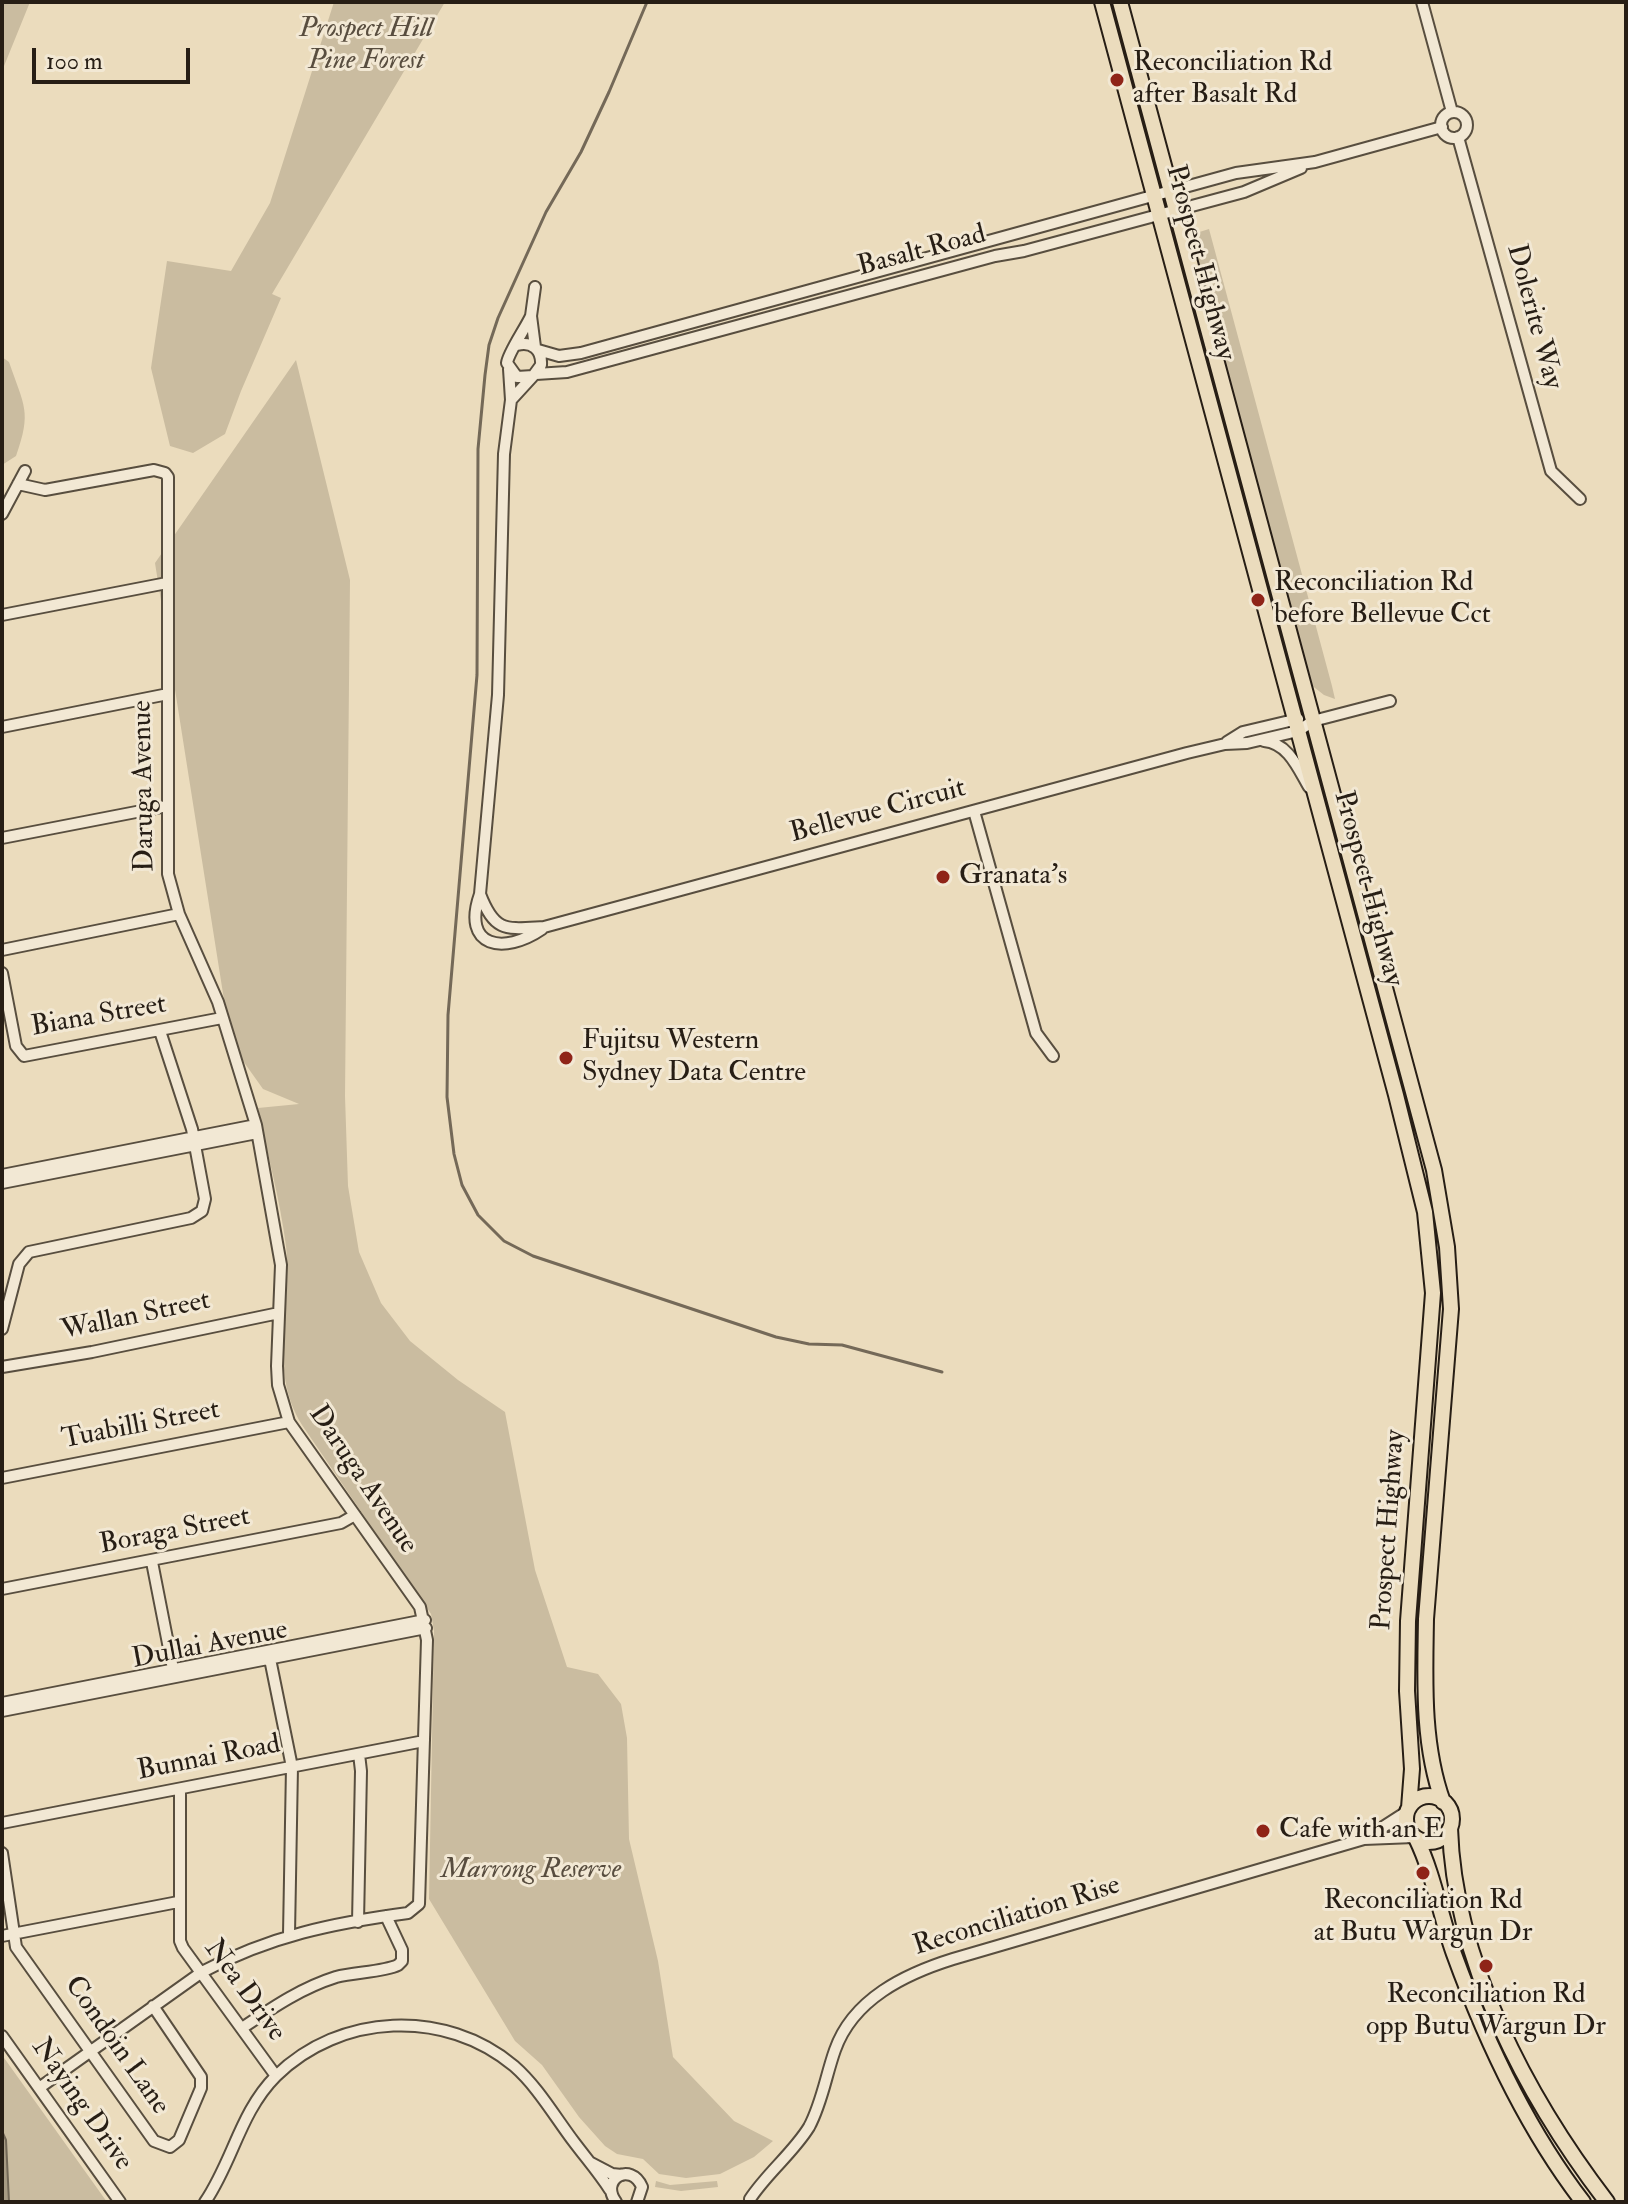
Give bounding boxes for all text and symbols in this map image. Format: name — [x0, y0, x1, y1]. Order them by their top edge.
park label: Prospect Hill Pine Forest — [299, 13, 433, 79]
scale bar — [36, 32, 194, 82]
text: 100 m — [46, 46, 103, 77]
place label: Reconciliation Rd after Basalt Rd — [1133, 47, 1332, 113]
marker: Reconciliation Rd after Basalt Rd — [1108, 71, 1126, 89]
street label: Prospect Highway — [1157, 162, 1241, 364]
street label: Basalt Road — [854, 219, 990, 285]
street label: Dolerite Way — [1498, 241, 1568, 393]
place label: Reconciliation Rd before Bellevue Cct — [1274, 567, 1491, 633]
marker: Reconciliation Rd before Bellevue Cct — [1249, 591, 1267, 609]
street label: Daruga Avenue — [127, 700, 163, 872]
street label: Bellevue Circuit — [787, 772, 969, 852]
street label: Prospect Highway — [1325, 788, 1409, 990]
place label: Granata's — [959, 860, 1067, 894]
marker: Granata's — [934, 868, 952, 886]
street label: Biana Street — [29, 989, 169, 1045]
place label: Fujitsu Western Sydney Data Centre — [582, 1025, 806, 1091]
marker: Fujitsu Western Sydney Data Centre — [557, 1049, 575, 1067]
street label: Wallan Street — [59, 1285, 213, 1349]
street label: Tuabilli Street — [59, 1394, 223, 1458]
street label: Daruga Avenue — [300, 1400, 424, 1560]
street label: Prospect Highway — [1366, 1429, 1414, 1631]
street label: Boraga Street — [97, 1501, 253, 1563]
street label: Dullai Avenue — [129, 1614, 291, 1678]
street label: Bunnai Road — [135, 1729, 283, 1789]
place label: Cafe with an E — [1279, 1814, 1444, 1848]
marker: Cafe with an E — [1254, 1822, 1272, 1840]
park label: Marrong Reserve — [441, 1854, 621, 1888]
marker: Reconciliation Rd at Butu Wargun Dr — [1414, 1864, 1432, 1882]
street label: Reconciliation Rise — [910, 1870, 1124, 1964]
place label: Reconciliation Rd at Butu Wargun Dr — [1314, 1885, 1532, 1951]
street label: Nea Drive — [196, 1934, 292, 2048]
marker: Reconciliation Rd opp Butu Wargun Dr — [1477, 1957, 1495, 1975]
street label: Condoin Lane — [56, 1970, 176, 2122]
place label: Reconciliation Rd opp Butu Wargun Dr — [1366, 1979, 1606, 2045]
street label: Naying Drive — [23, 2032, 139, 2178]

